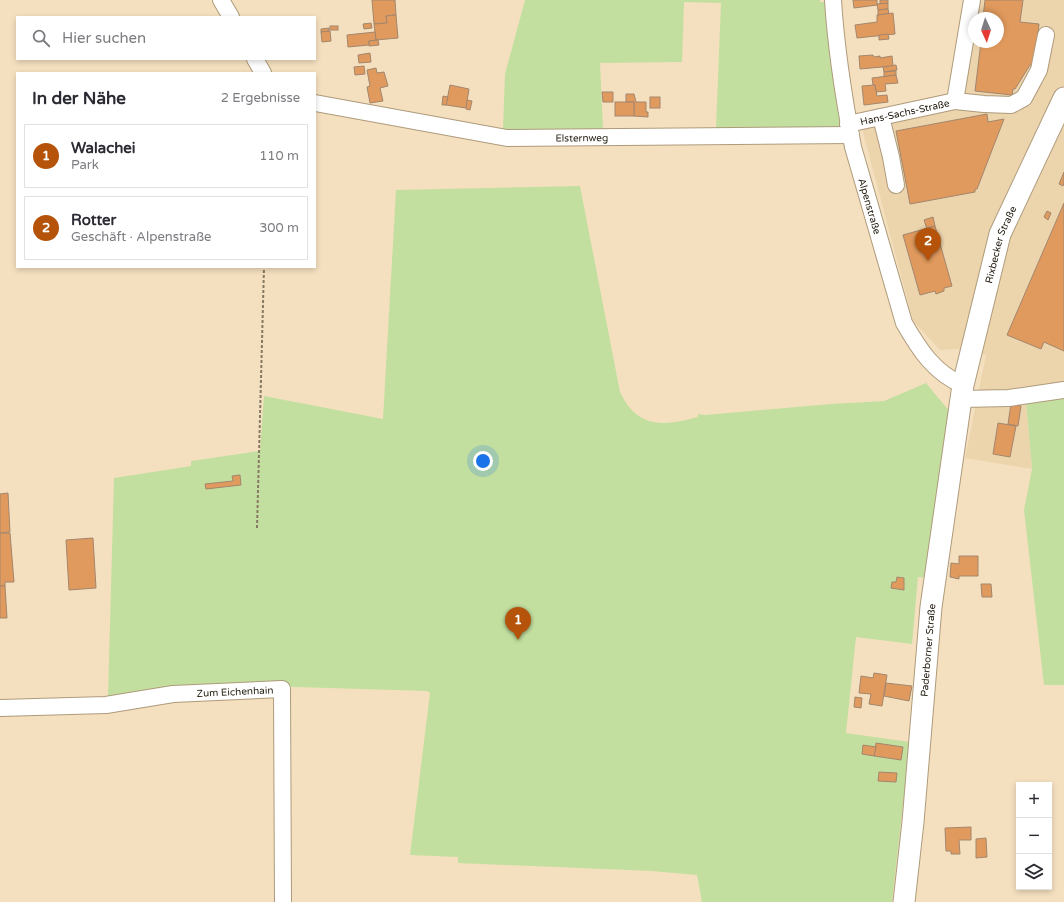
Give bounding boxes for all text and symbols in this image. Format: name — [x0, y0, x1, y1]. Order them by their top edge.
north arrow — [968, 12, 1004, 48]
search box — [16, 16, 316, 60]
icon: search — [30, 27, 52, 49]
text: Hier suchen — [62, 29, 146, 47]
text: In der Nähe — [32, 88, 126, 109]
text: 2 Ergebnisse — [221, 90, 300, 106]
street label: Hans-Sachs-Straße — [859, 97, 951, 128]
street label: Elsternweg — [555, 132, 608, 145]
text: Walachei — [71, 139, 136, 157]
text: 1 — [42, 148, 50, 164]
text: 110 m — [259, 148, 299, 164]
text: Park — [71, 157, 99, 173]
street label: Alpenstraße — [855, 177, 883, 236]
street label: Rixbecker Straße — [983, 204, 1019, 285]
text: Rotter — [71, 211, 116, 229]
text: 2 — [42, 220, 50, 236]
text: 300 m — [259, 220, 299, 236]
pin: 2 — [915, 228, 941, 261]
text: Geschäft · Alpenstraße — [71, 229, 211, 245]
your location — [473, 451, 493, 471]
street label: Paderborner Straße — [919, 603, 938, 697]
pin: 1 — [505, 607, 531, 640]
street label: Zum Eichenhain — [196, 684, 274, 700]
map controls — [1016, 782, 1052, 890]
button: + — [1016, 782, 1052, 818]
button: − — [1016, 818, 1052, 854]
button: layers — [1016, 854, 1052, 890]

